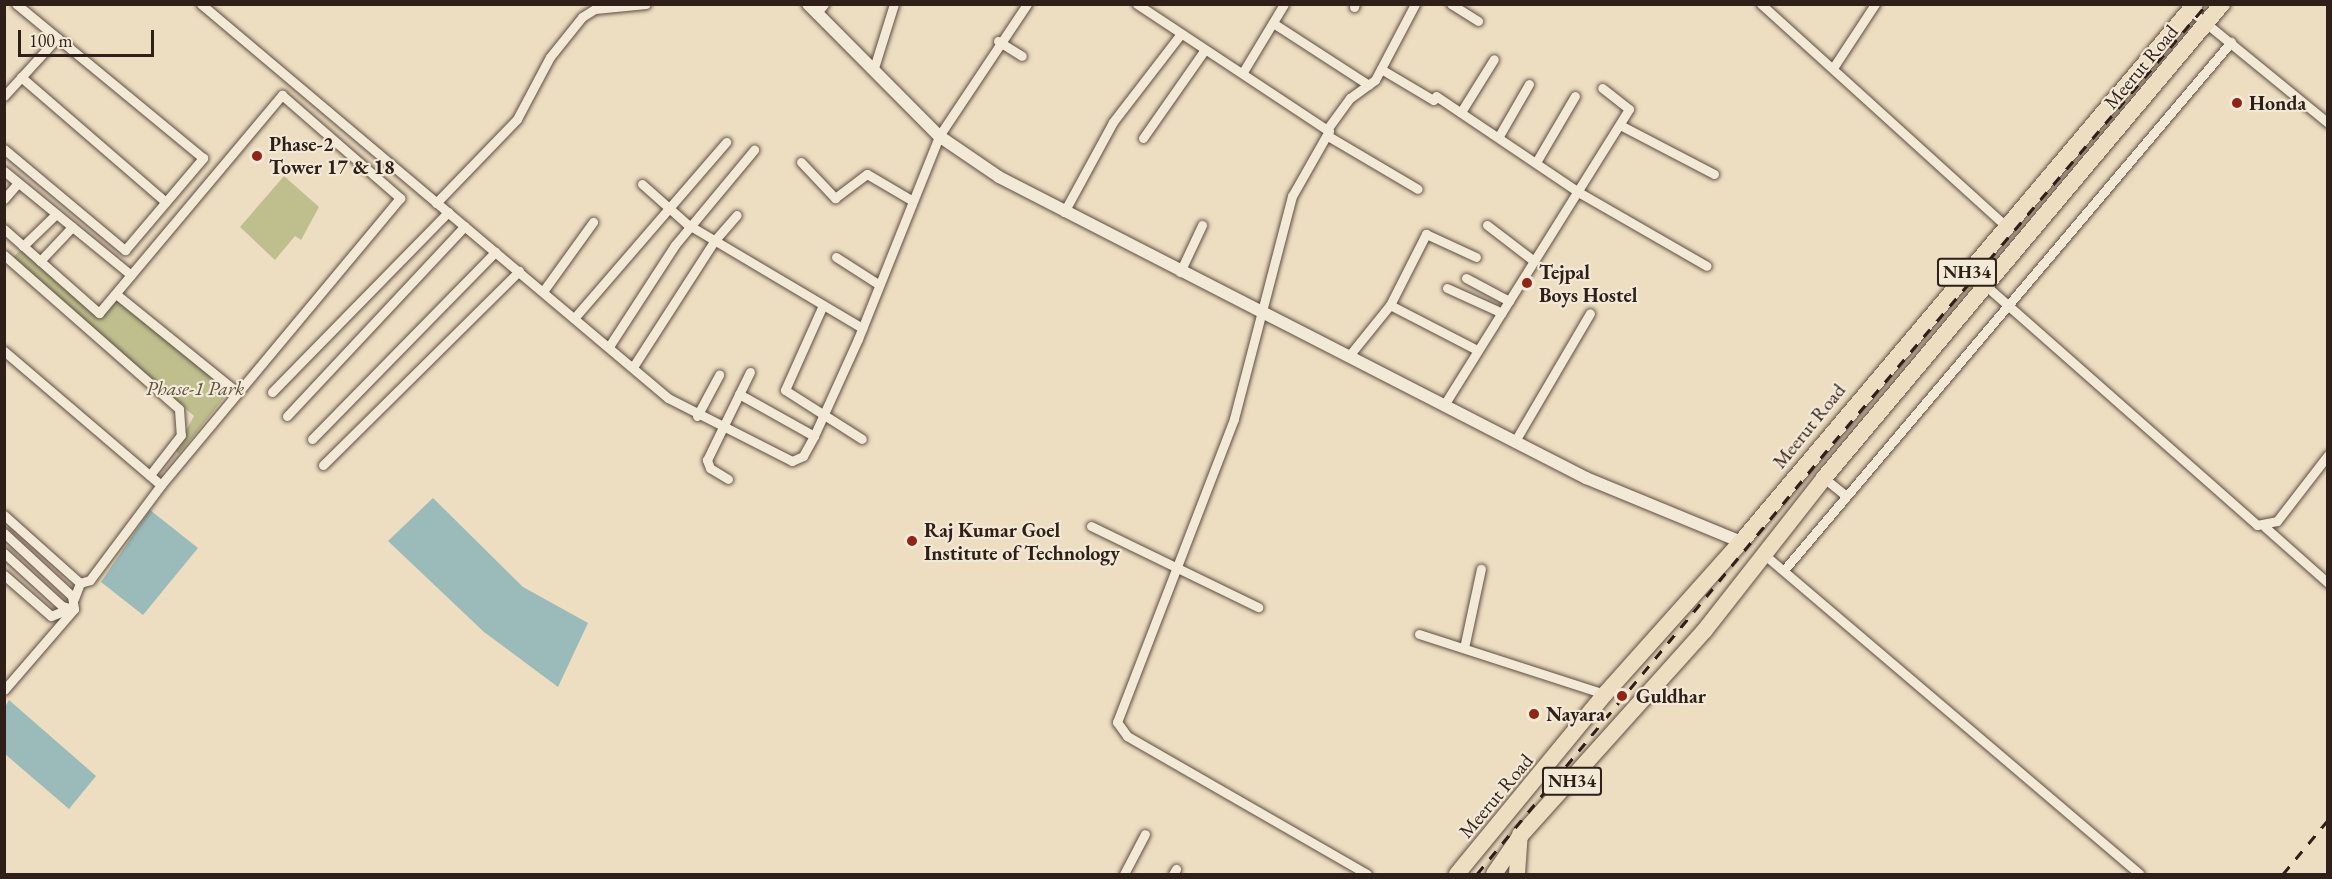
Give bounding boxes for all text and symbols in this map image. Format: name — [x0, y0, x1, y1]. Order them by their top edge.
scale bar — [21, 18, 158, 56]
street label: Meerut Road — [2099, 20, 2183, 114]
text: 100 m — [29, 29, 73, 52]
place label: Honda — [2249, 91, 2306, 115]
marker: Honda — [2230, 96, 2244, 110]
place label: Phase-2 Tower 17 & 18 — [269, 132, 395, 179]
marker: Phase-2 Tower 17 & 18 — [250, 149, 264, 163]
road number: NH34 — [1936, 257, 1998, 287]
place label: Tejpal Boys Hostel — [1539, 260, 1637, 307]
marker: Tejpal Boys Hostel — [1520, 276, 1534, 290]
park label: Phase-1 Park — [146, 376, 244, 400]
street label: Meerut Road — [1767, 379, 1851, 473]
place label: Raj Kumar Goel Institute of Technology — [924, 518, 1120, 565]
marker: Raj Kumar Goel Institute of Technology — [905, 534, 919, 548]
place label: Guldhar — [1636, 684, 1706, 708]
marker: Guldhar — [1613, 687, 1631, 705]
place label: Nayara — [1546, 702, 1605, 726]
marker: Nayara — [1527, 707, 1541, 721]
street label: Meerut Road — [1454, 749, 1538, 843]
road number: NH34 — [1540, 766, 1604, 796]

